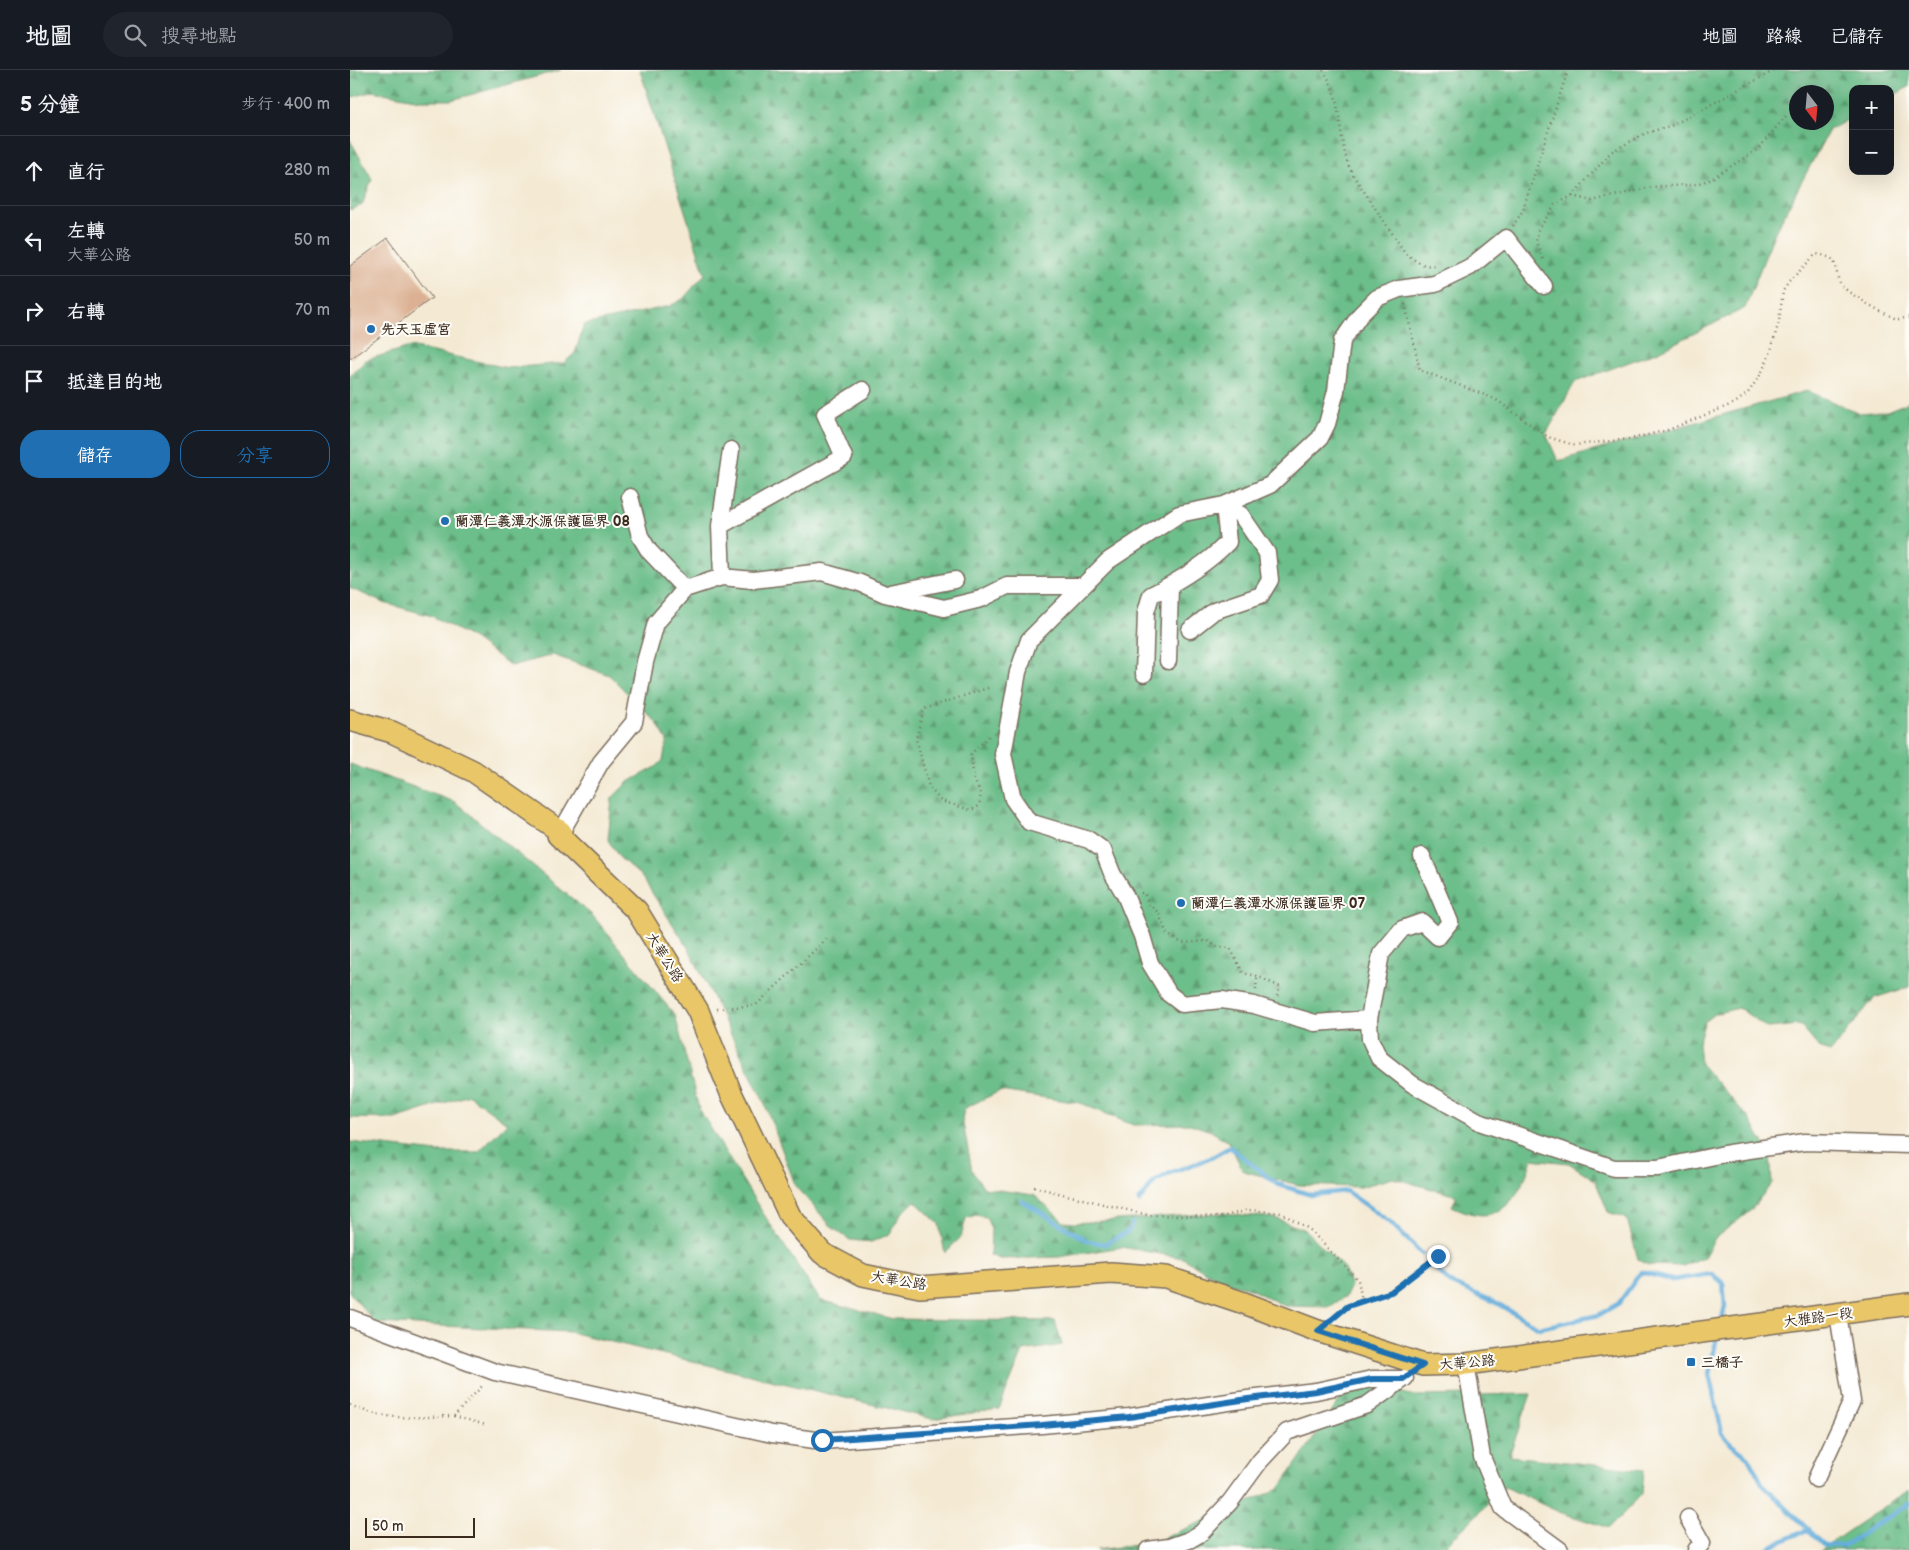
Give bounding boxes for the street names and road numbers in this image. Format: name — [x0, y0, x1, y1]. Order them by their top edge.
street label: 大華公路 — [643, 929, 687, 986]
street label: 大華公路 — [870, 1268, 928, 1293]
street label: 大雅路一段 — [1782, 1304, 1854, 1331]
street label: 大華公路 — [1438, 1352, 1496, 1373]

